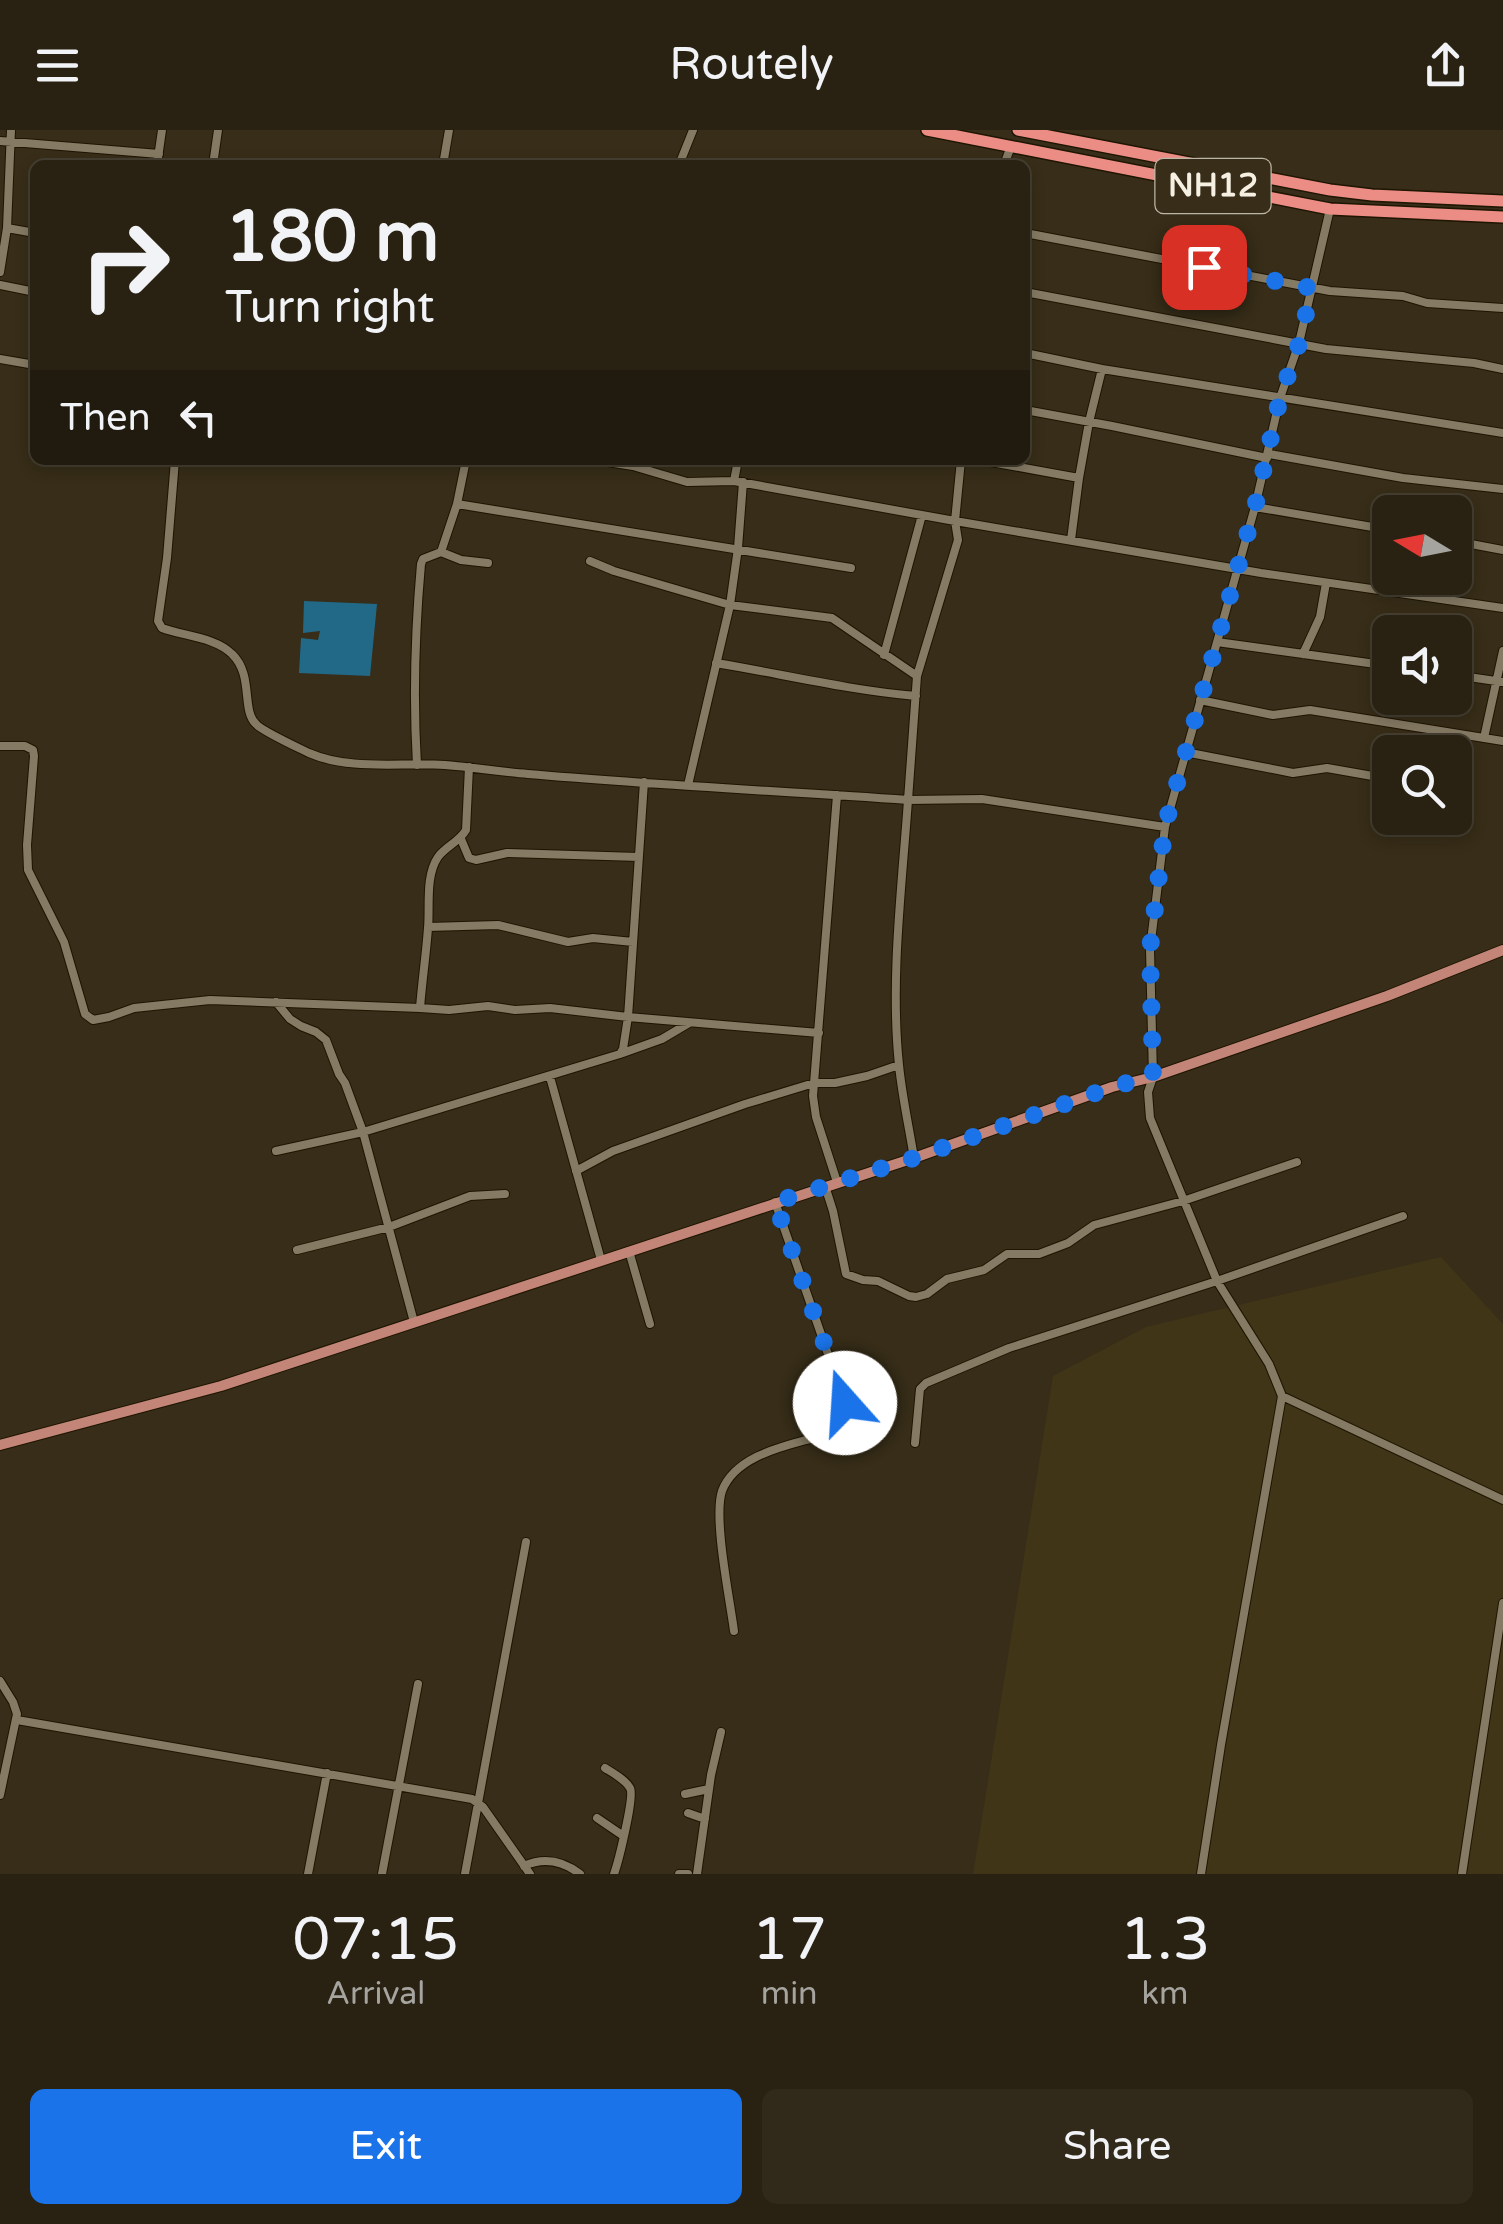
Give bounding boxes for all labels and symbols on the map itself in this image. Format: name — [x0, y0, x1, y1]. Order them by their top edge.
road number: NH12 — [1156, 159, 1270, 213]
pin — [1162, 225, 1247, 310]
north arrow — [1372, 495, 1472, 595]
position arrow — [793, 1351, 897, 1455]

